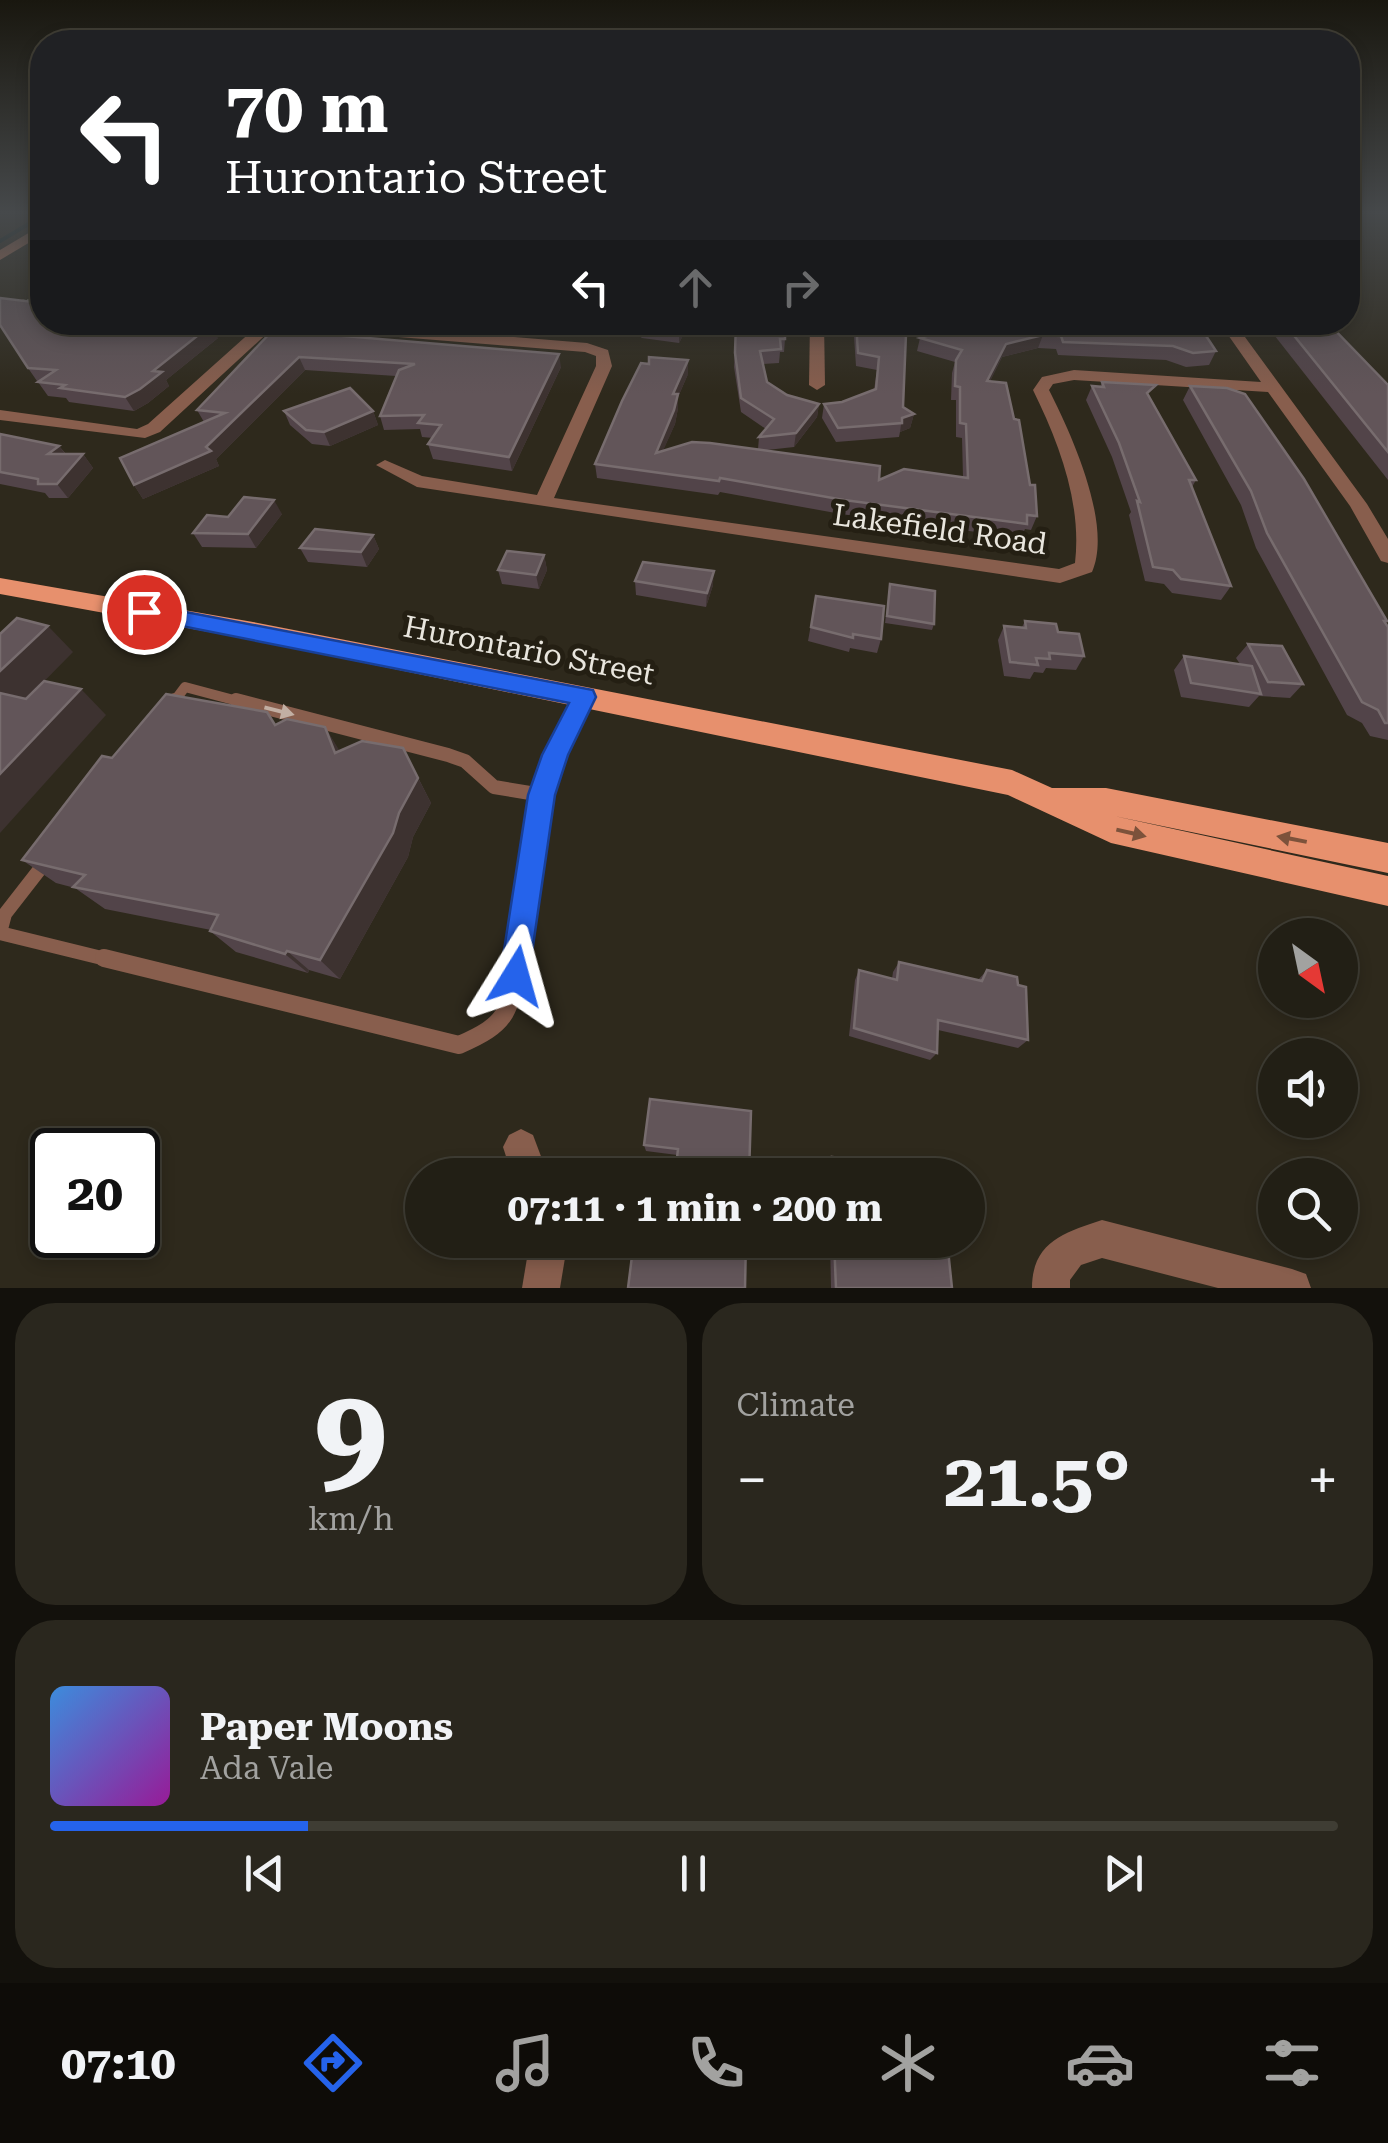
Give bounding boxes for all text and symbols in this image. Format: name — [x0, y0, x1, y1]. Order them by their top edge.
text: 70 m — [225, 67, 389, 149]
icon: left — [60, 70, 190, 200]
text: Hurontario Street — [225, 151, 607, 204]
icon: left — [563, 260, 618, 315]
icon: ahead — [668, 260, 723, 315]
icon: right — [773, 260, 828, 315]
street label: Lakefield Road — [831, 497, 1049, 561]
pin — [102, 570, 187, 655]
icon: arrive — [117, 585, 172, 640]
street label: Hurontario Street — [401, 609, 657, 691]
one-way arrow — [264, 704, 295, 720]
one-way arrow — [1116, 826, 1147, 841]
one-way arrow — [1277, 830, 1308, 846]
north arrow — [1258, 918, 1358, 1018]
map controls — [1258, 918, 1358, 1258]
position arrow — [464, 924, 568, 1028]
button: sound — [1258, 1038, 1358, 1138]
speed limit sign: 20 — [30, 1128, 160, 1258]
button: search — [1258, 1158, 1358, 1258]
text: 07:11 · 1 min · 200 m — [508, 1186, 882, 1230]
text: 9 — [314, 1358, 387, 1511]
text: Climate — [737, 1386, 855, 1424]
text: 21.5° — [944, 1436, 1131, 1524]
text: − — [737, 1448, 767, 1512]
text: + — [1307, 1448, 1338, 1512]
text: km/h — [308, 1500, 394, 1538]
text: Paper Moons — [200, 1705, 453, 1749]
text: Ada Vale — [200, 1749, 333, 1787]
icon: previous — [237, 1846, 292, 1901]
icon: pause — [666, 1846, 721, 1901]
icon: next — [1096, 1846, 1151, 1901]
icon: directions — [298, 2028, 368, 2098]
icon: music — [490, 2028, 560, 2098]
icon: phone — [681, 2028, 751, 2098]
icon: climate — [873, 2028, 943, 2098]
icon: car — [1065, 2028, 1135, 2098]
icon: filters — [1257, 2028, 1327, 2098]
text: 07:10 — [61, 2037, 176, 2090]

